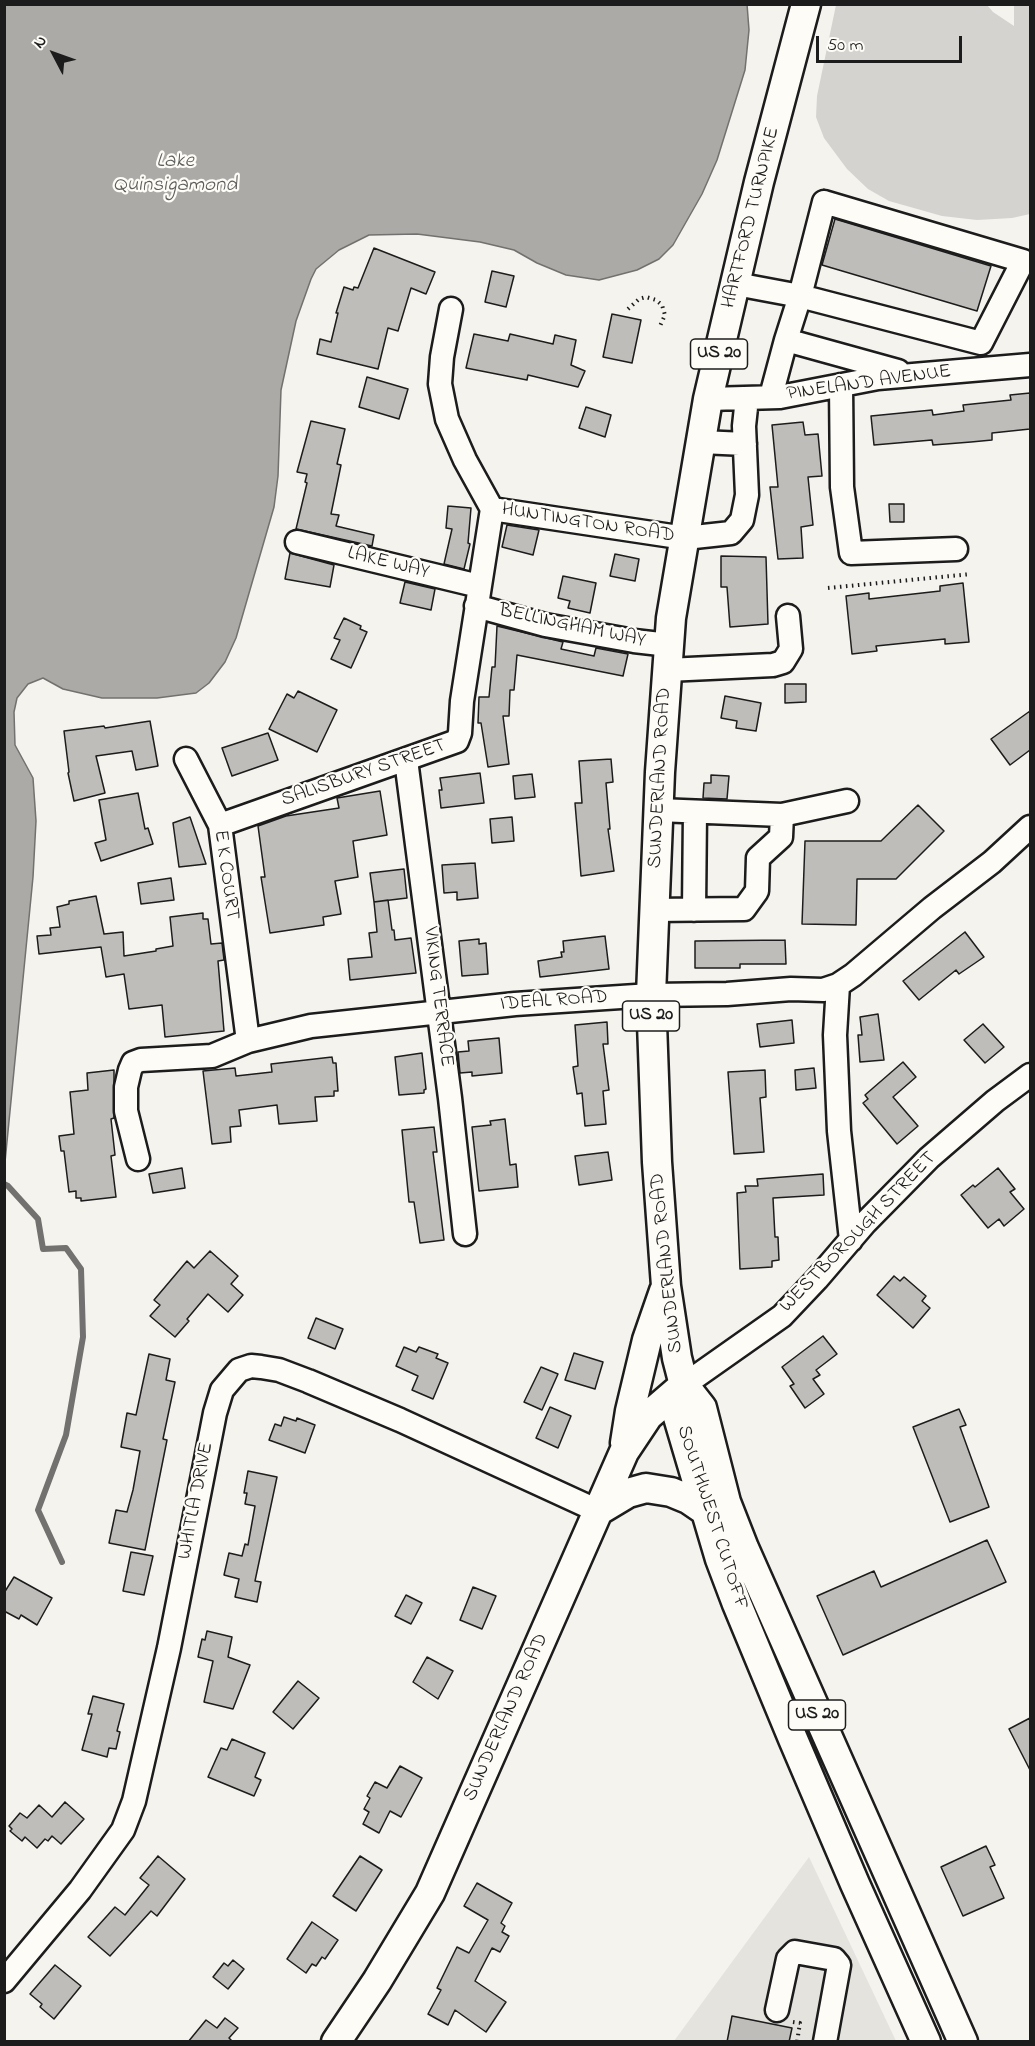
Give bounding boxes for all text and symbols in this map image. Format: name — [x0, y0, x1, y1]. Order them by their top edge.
north arrow — [24, 24, 84, 84]
scale bar — [819, 24, 964, 62]
text: N — [28, 30, 53, 54]
text: 50 m — [827, 33, 864, 59]
street label: HARTFORD TURNPIKE — [718, 125, 786, 311]
water label: Lake Quinsigamond — [113, 150, 237, 200]
road number: US 20 — [690, 339, 748, 369]
street label: PINELAND AVENUE — [785, 361, 953, 407]
street label: HUNTINGTON ROAD — [500, 499, 676, 549]
street label: LAKE WAY — [345, 542, 431, 586]
street label: BELLINGHAM WAY — [497, 600, 647, 654]
street label: SUNDERLAND ROAD — [644, 687, 678, 869]
street label: SALISBURY STREET — [279, 735, 449, 813]
street label: E K COURT — [207, 829, 243, 921]
street label: VIKING TERRACE — [417, 926, 457, 1068]
street label: IDEAL ROAD — [499, 986, 609, 1018]
road number: US 20 — [622, 1001, 680, 1031]
street label: WESTBOROUGH STREET — [776, 1147, 942, 1319]
street label: SUNDERLAND ROAD — [647, 1172, 689, 1354]
street label: SOUTHWEST CUTOFF — [670, 1423, 752, 1613]
street label: WHITLA DRIVE — [174, 1440, 220, 1562]
street label: SUNDERLAND ROAD — [459, 1630, 555, 1806]
road number: US 20 — [788, 1700, 846, 1730]

